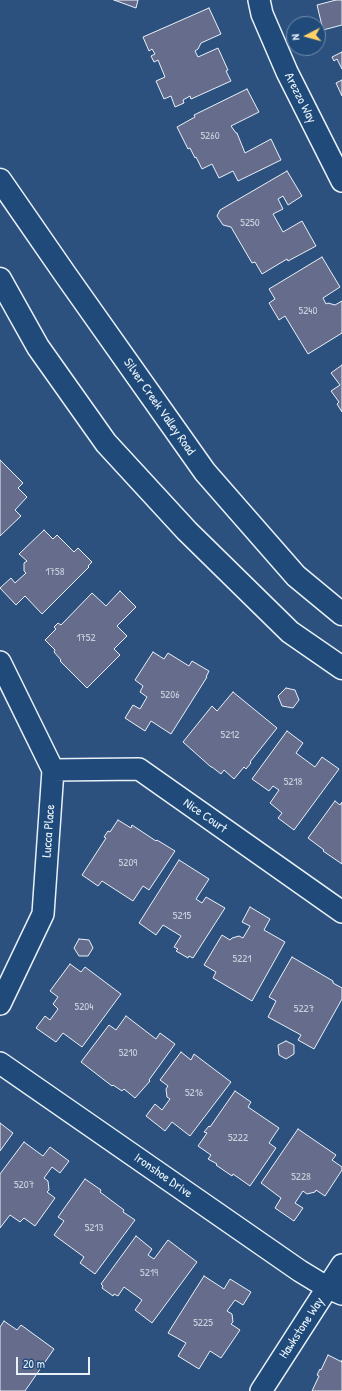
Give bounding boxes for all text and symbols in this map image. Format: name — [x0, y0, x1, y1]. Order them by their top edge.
north arrow — [286, 16, 326, 56]
text: N — [288, 34, 302, 41]
street label: Arezzo Way — [281, 70, 319, 126]
house number: 5260 — [200, 129, 220, 143]
house number: 5250 — [240, 216, 260, 230]
house number: 5240 — [299, 304, 317, 318]
street label: Silver Creek Valley Road — [120, 356, 198, 458]
house number: 1758 — [46, 565, 64, 579]
house number: 1752 — [76, 631, 96, 645]
house number: 5206 — [160, 688, 180, 702]
house number: 5212 — [221, 728, 239, 742]
house number: 5218 — [284, 775, 302, 789]
street label: Nice Court — [180, 795, 230, 837]
street label: Lucca Place — [39, 804, 59, 858]
house number: 5209 — [119, 856, 137, 870]
house number: 5215 — [173, 909, 191, 923]
house number: 5221 — [233, 952, 251, 966]
house number: 5204 — [75, 1000, 93, 1014]
house number: 5227 — [294, 1002, 314, 1016]
house number: 5210 — [119, 1046, 137, 1060]
house number: 5216 — [185, 1086, 203, 1100]
house number: 5222 — [228, 1131, 248, 1145]
street label: Ironshoe Drive — [131, 1150, 195, 1202]
house number: 5228 — [291, 1170, 311, 1184]
house number: 5207 — [14, 1178, 34, 1192]
house number: 5213 — [85, 1221, 103, 1235]
house number: 5219 — [140, 1266, 158, 1280]
street label: Hawkstone Way — [276, 1294, 328, 1362]
house number: 5225 — [193, 1316, 213, 1330]
scale bar — [18, 1349, 92, 1375]
text: 20 m — [23, 1355, 45, 1372]

